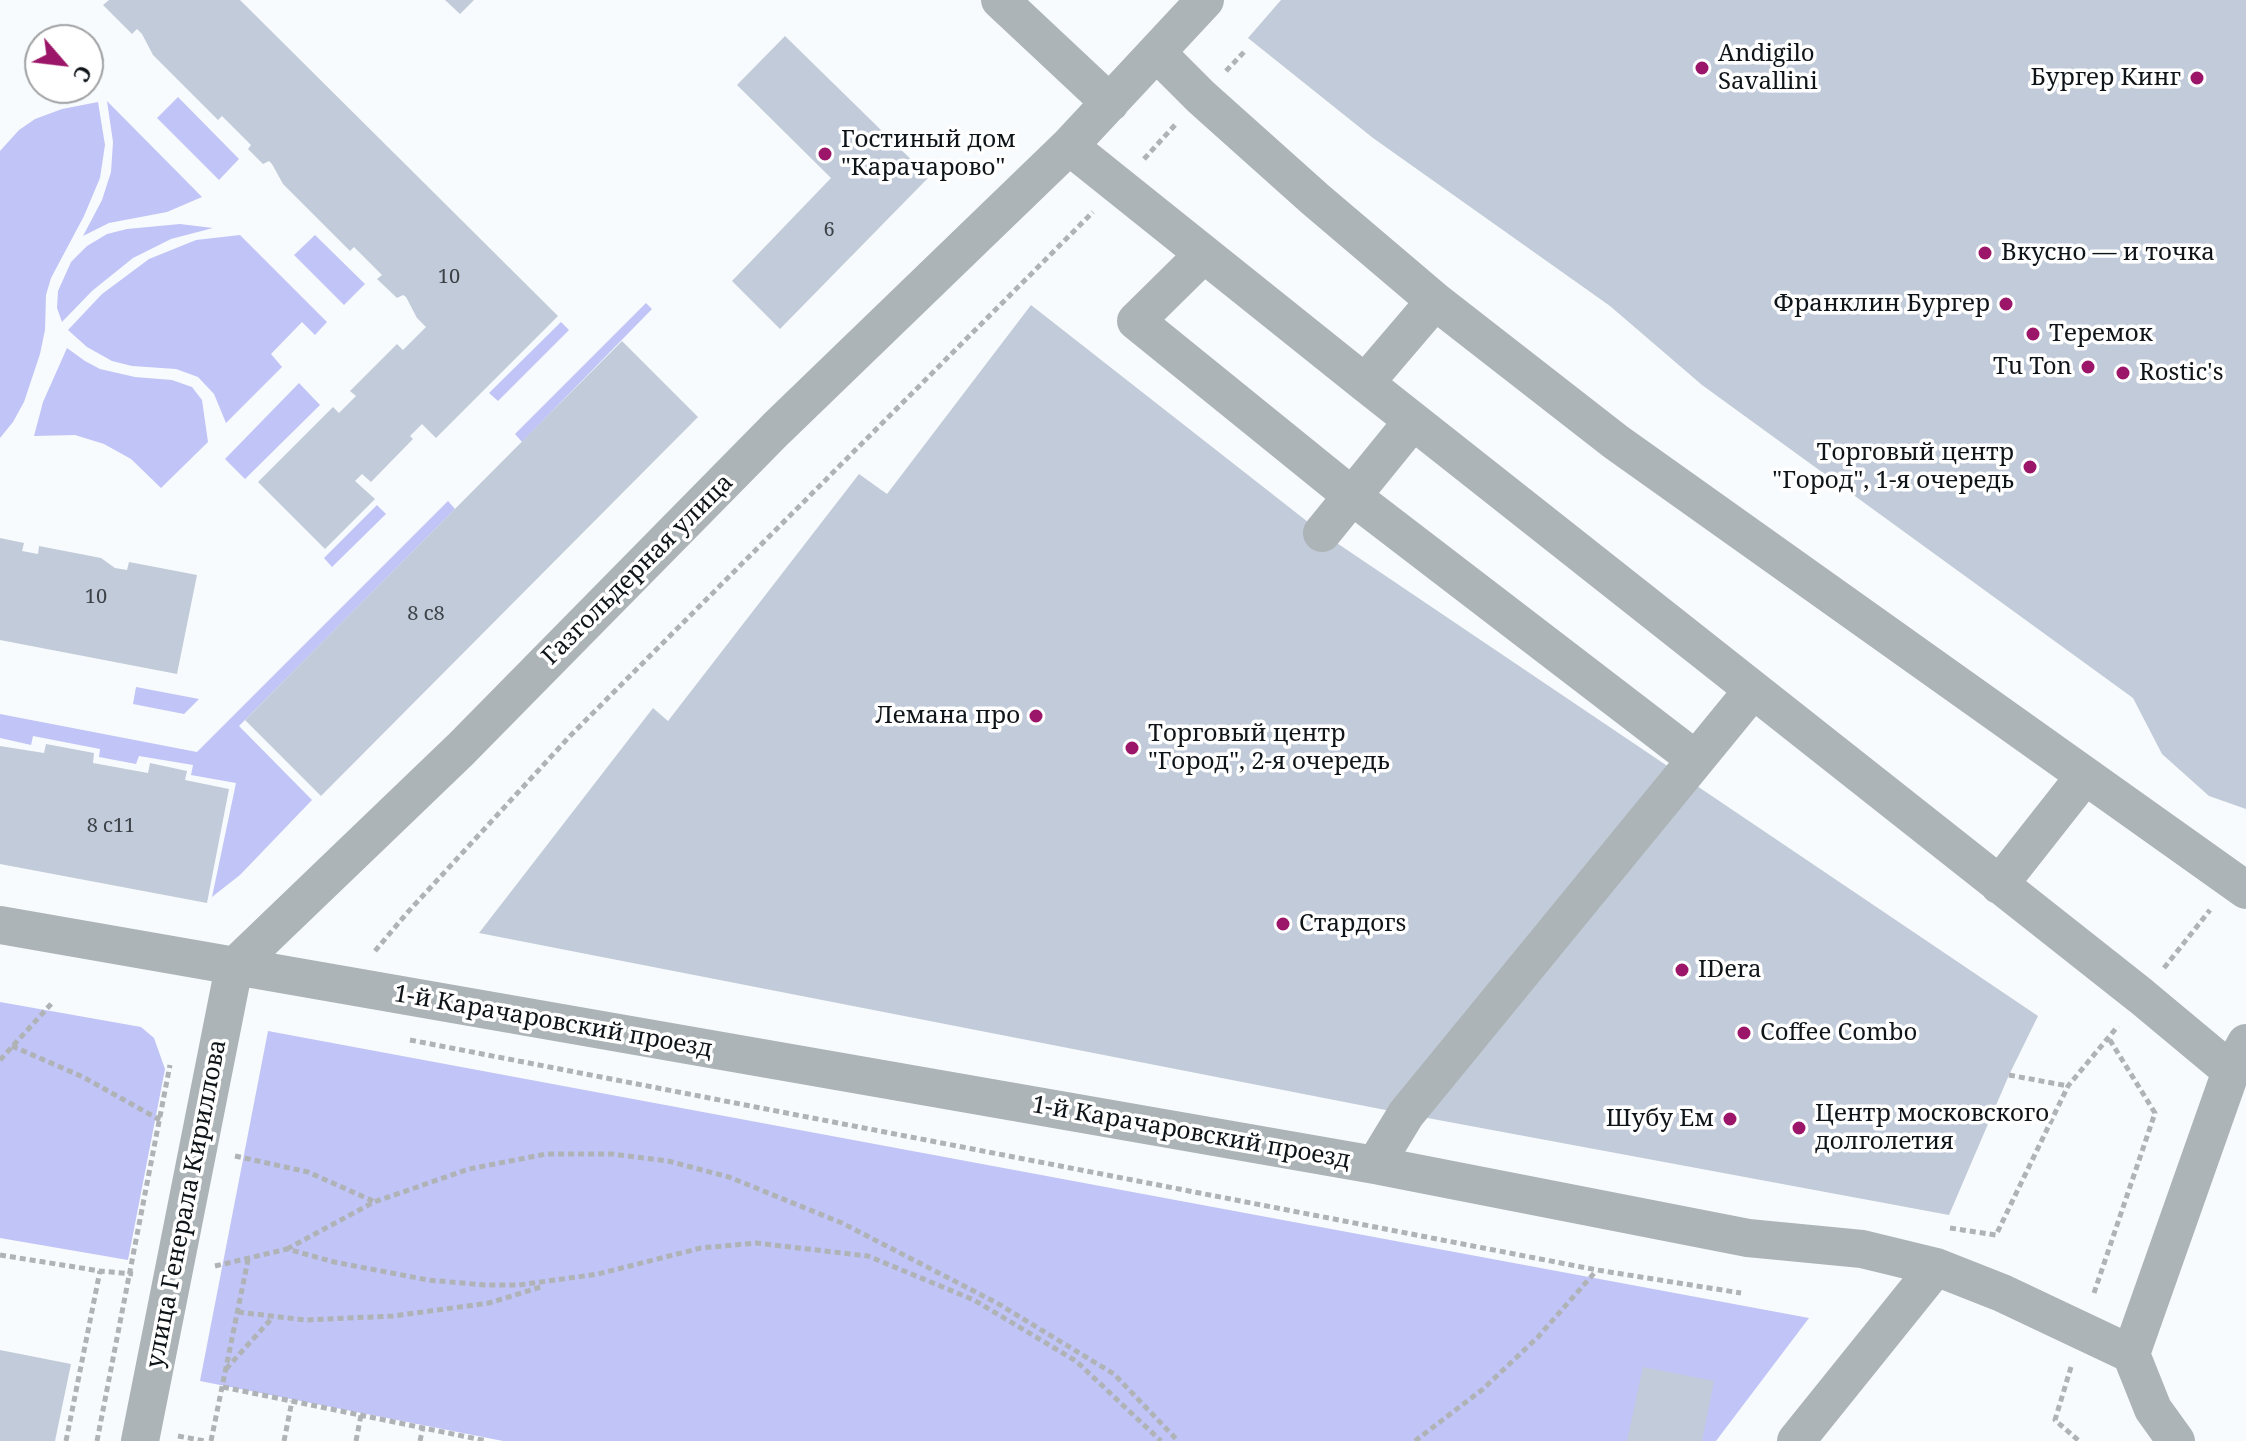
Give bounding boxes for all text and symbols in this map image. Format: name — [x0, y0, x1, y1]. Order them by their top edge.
north arrow — [24, 24, 104, 104]
place label: Andigilo Savallini — [1718, 40, 1818, 96]
marker: Andigilo Savallini — [1693, 59, 1711, 77]
text: С — [67, 61, 100, 88]
place label: Бургер Кинг — [2031, 64, 2181, 92]
marker: Бургер Кинг — [2188, 69, 2206, 87]
place label: Гостиный дом "Карачарово" — [841, 126, 1016, 182]
marker: Гостиный дом "Карачарово" — [816, 145, 834, 163]
house number: 6 — [823, 218, 835, 242]
place label: Вкусно — и точка — [2001, 239, 2215, 267]
marker: Вкусно — и точка — [1976, 244, 1994, 262]
house number: 10 — [438, 265, 460, 289]
place label: Франклин Бургер — [1773, 290, 1990, 318]
marker: Франклин Бургер — [1997, 295, 2015, 313]
place label: Теремок — [2049, 320, 2153, 348]
marker: Теремок — [2024, 325, 2042, 343]
place label: Tu Ton — [1993, 353, 2072, 381]
marker: Tu Ton — [2079, 358, 2097, 376]
place label: Rostic's — [2139, 359, 2223, 387]
marker: Rostic's — [2114, 364, 2132, 382]
place label: Торговый центр "Город", 1-я очередь — [1772, 439, 2014, 495]
marker: Торговый центр "Город", 1-я очередь — [2021, 458, 2039, 476]
street label: Газгольдерная улица — [537, 469, 739, 671]
house number: 10 — [85, 585, 107, 609]
house number: 8 с8 — [407, 602, 445, 626]
place label: Лемана про — [875, 702, 1020, 730]
marker: Лемана про — [1027, 707, 1045, 725]
place label: Торговый центр "Город", 2-я очередь — [1148, 720, 1390, 776]
marker: Торговый центр "Город", 2-я очередь — [1123, 739, 1141, 757]
house number: 8 с11 — [87, 814, 135, 838]
place label: Стардогs — [1299, 910, 1406, 938]
marker: Стардогs — [1274, 915, 1292, 933]
place label: IDera — [1698, 956, 1761, 984]
marker: IDera — [1673, 961, 1691, 979]
street label: 1-й Карачаровский проезд — [392, 980, 714, 1064]
place label: Coffee Combo — [1760, 1019, 1917, 1047]
marker: Coffee Combo — [1735, 1024, 1753, 1042]
street label: улица Генерала Кириллова — [141, 1037, 233, 1371]
street label: 1-й Карачаровский проезд — [1030, 1091, 1352, 1175]
place label: Центр московского долголетия — [1815, 1100, 2049, 1156]
place label: Шубу Ем — [1606, 1105, 1714, 1133]
marker: Шубу Ем — [1721, 1110, 1739, 1128]
marker: Центр московского долголетия — [1790, 1119, 1808, 1137]

